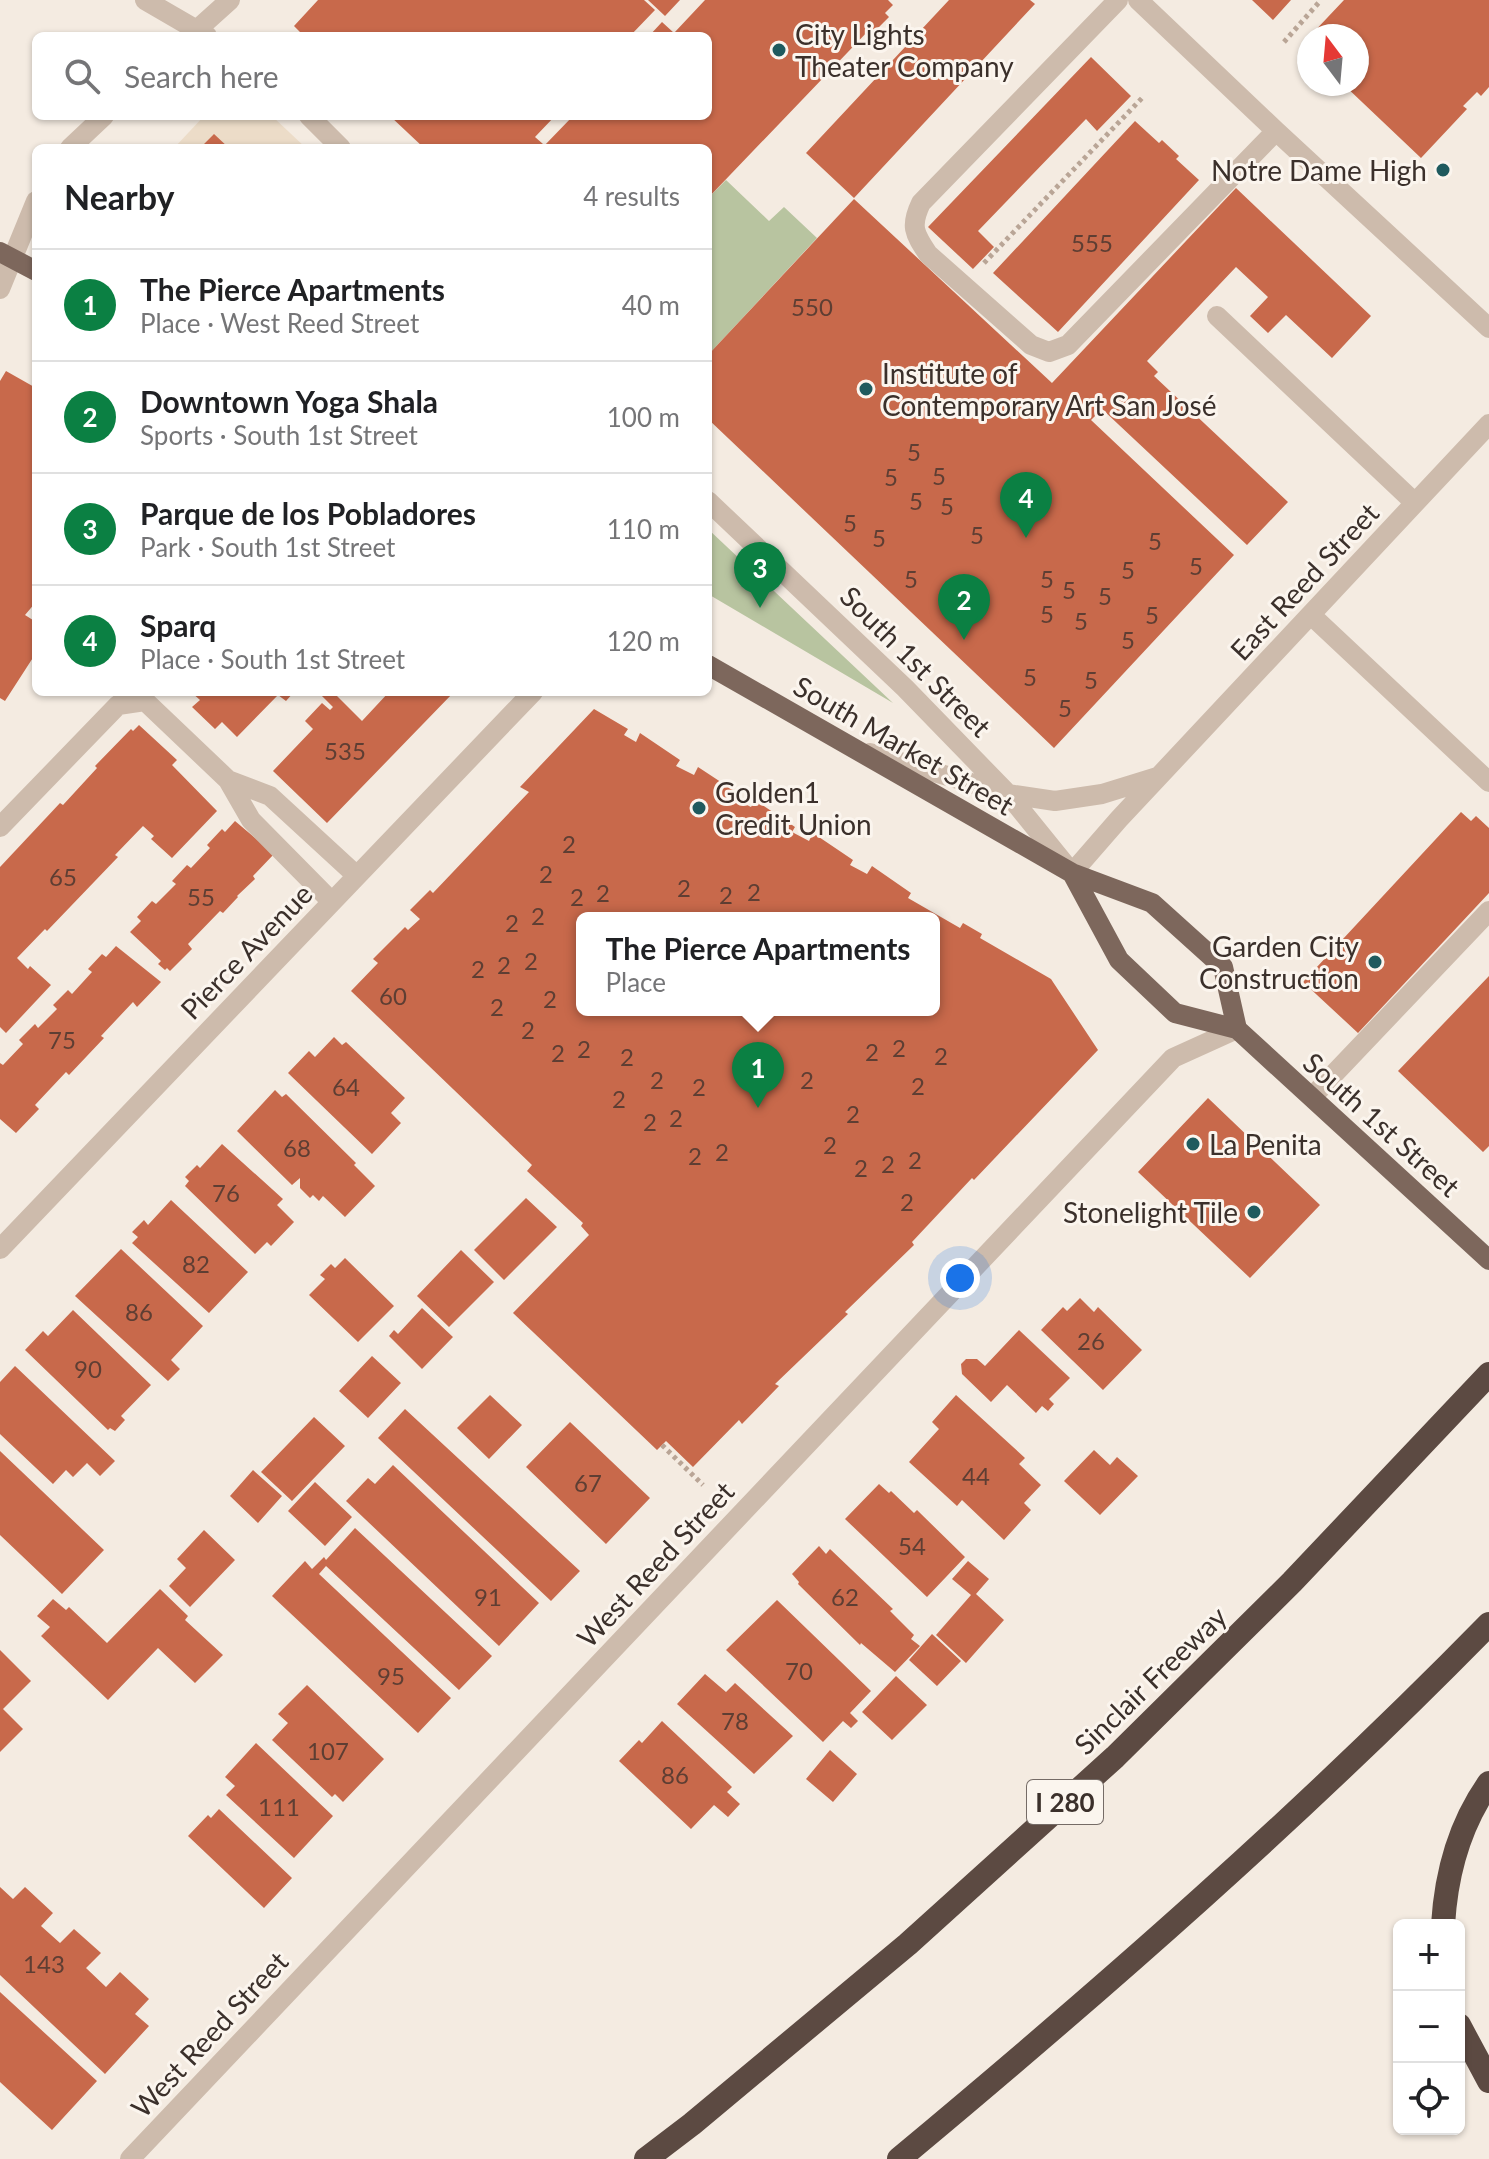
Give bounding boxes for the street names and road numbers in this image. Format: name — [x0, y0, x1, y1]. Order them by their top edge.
street label: East Reed Street — [1223, 496, 1385, 666]
street label: South 1st Street — [834, 579, 998, 743]
street label: South Market Street — [788, 668, 1020, 822]
street label: Pierce Avenue — [173, 876, 319, 1026]
street label: South 1st Street — [1297, 1045, 1467, 1203]
street label: West Reed Street — [569, 1474, 741, 1654]
street label: Sinclair Freeway — [1067, 1599, 1234, 1761]
road number: I 280 — [1027, 1780, 1103, 1824]
street label: West Reed Street — [123, 1944, 295, 2124]

